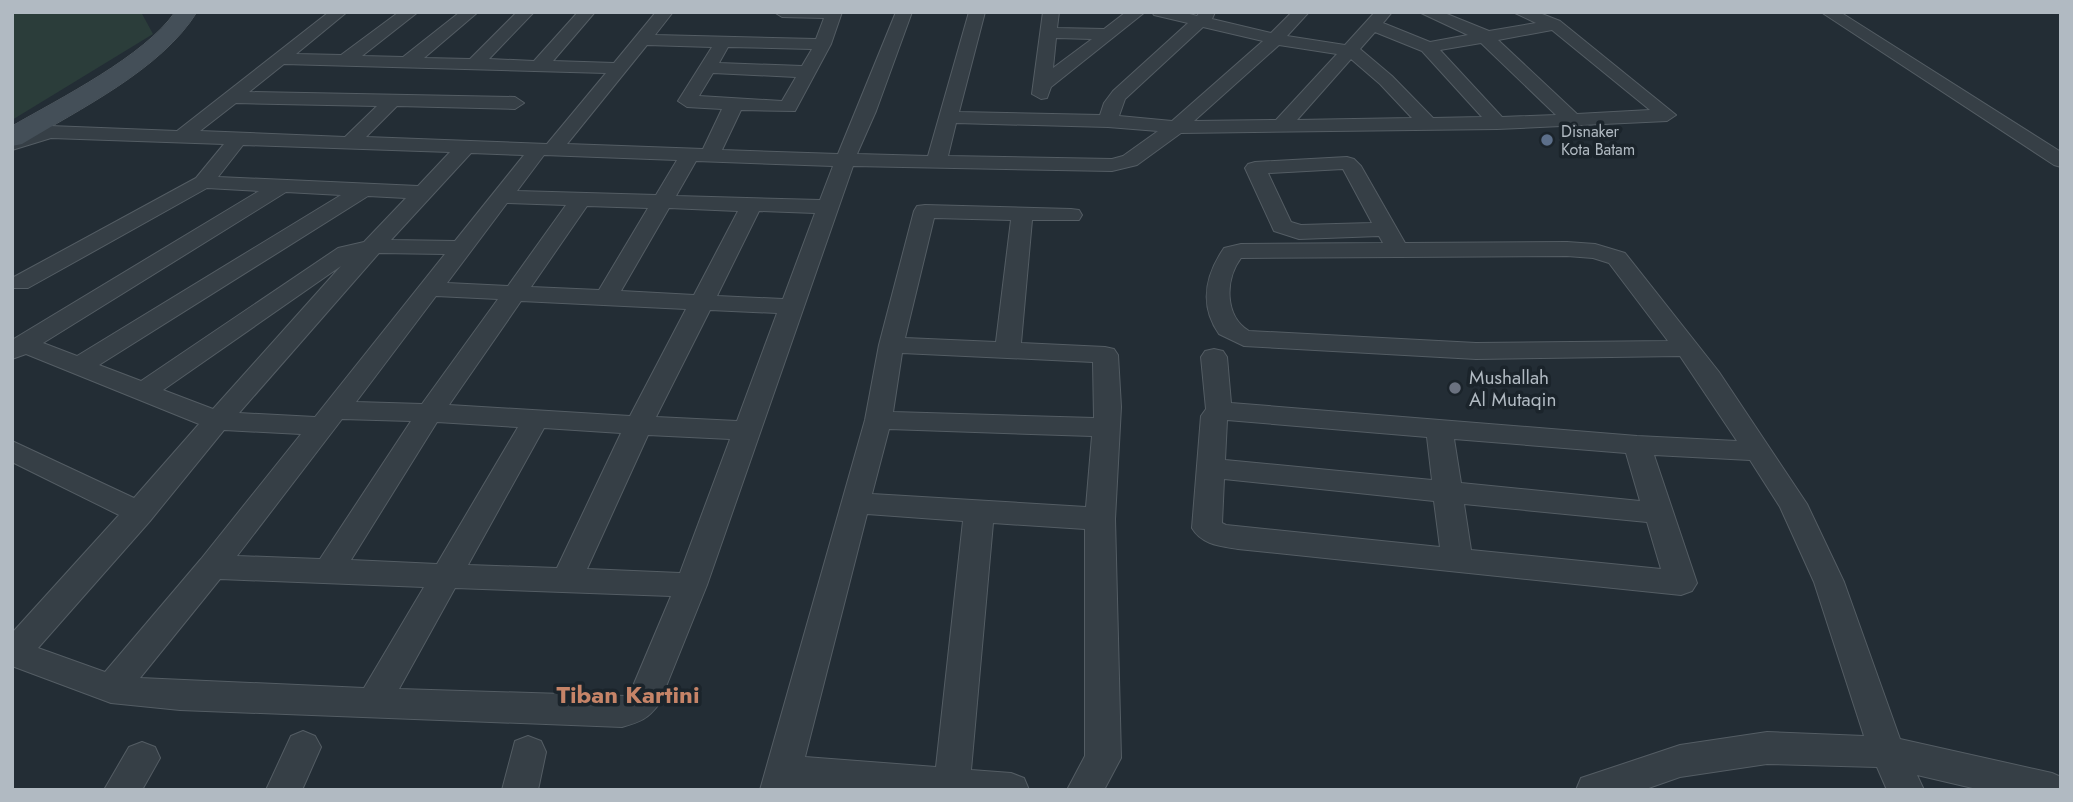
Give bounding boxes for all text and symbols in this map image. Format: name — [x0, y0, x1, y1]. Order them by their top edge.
place label: Disnaker Kota Batam — [1561, 120, 1635, 161]
marker: Disnaker Kota Batam — [1539, 132, 1555, 148]
place label: Mushallah Al Mutaqin — [1469, 364, 1556, 413]
marker: Mushallah Al Mutaqin — [1447, 380, 1463, 396]
district label: Tiban Kartini — [556, 677, 700, 712]

